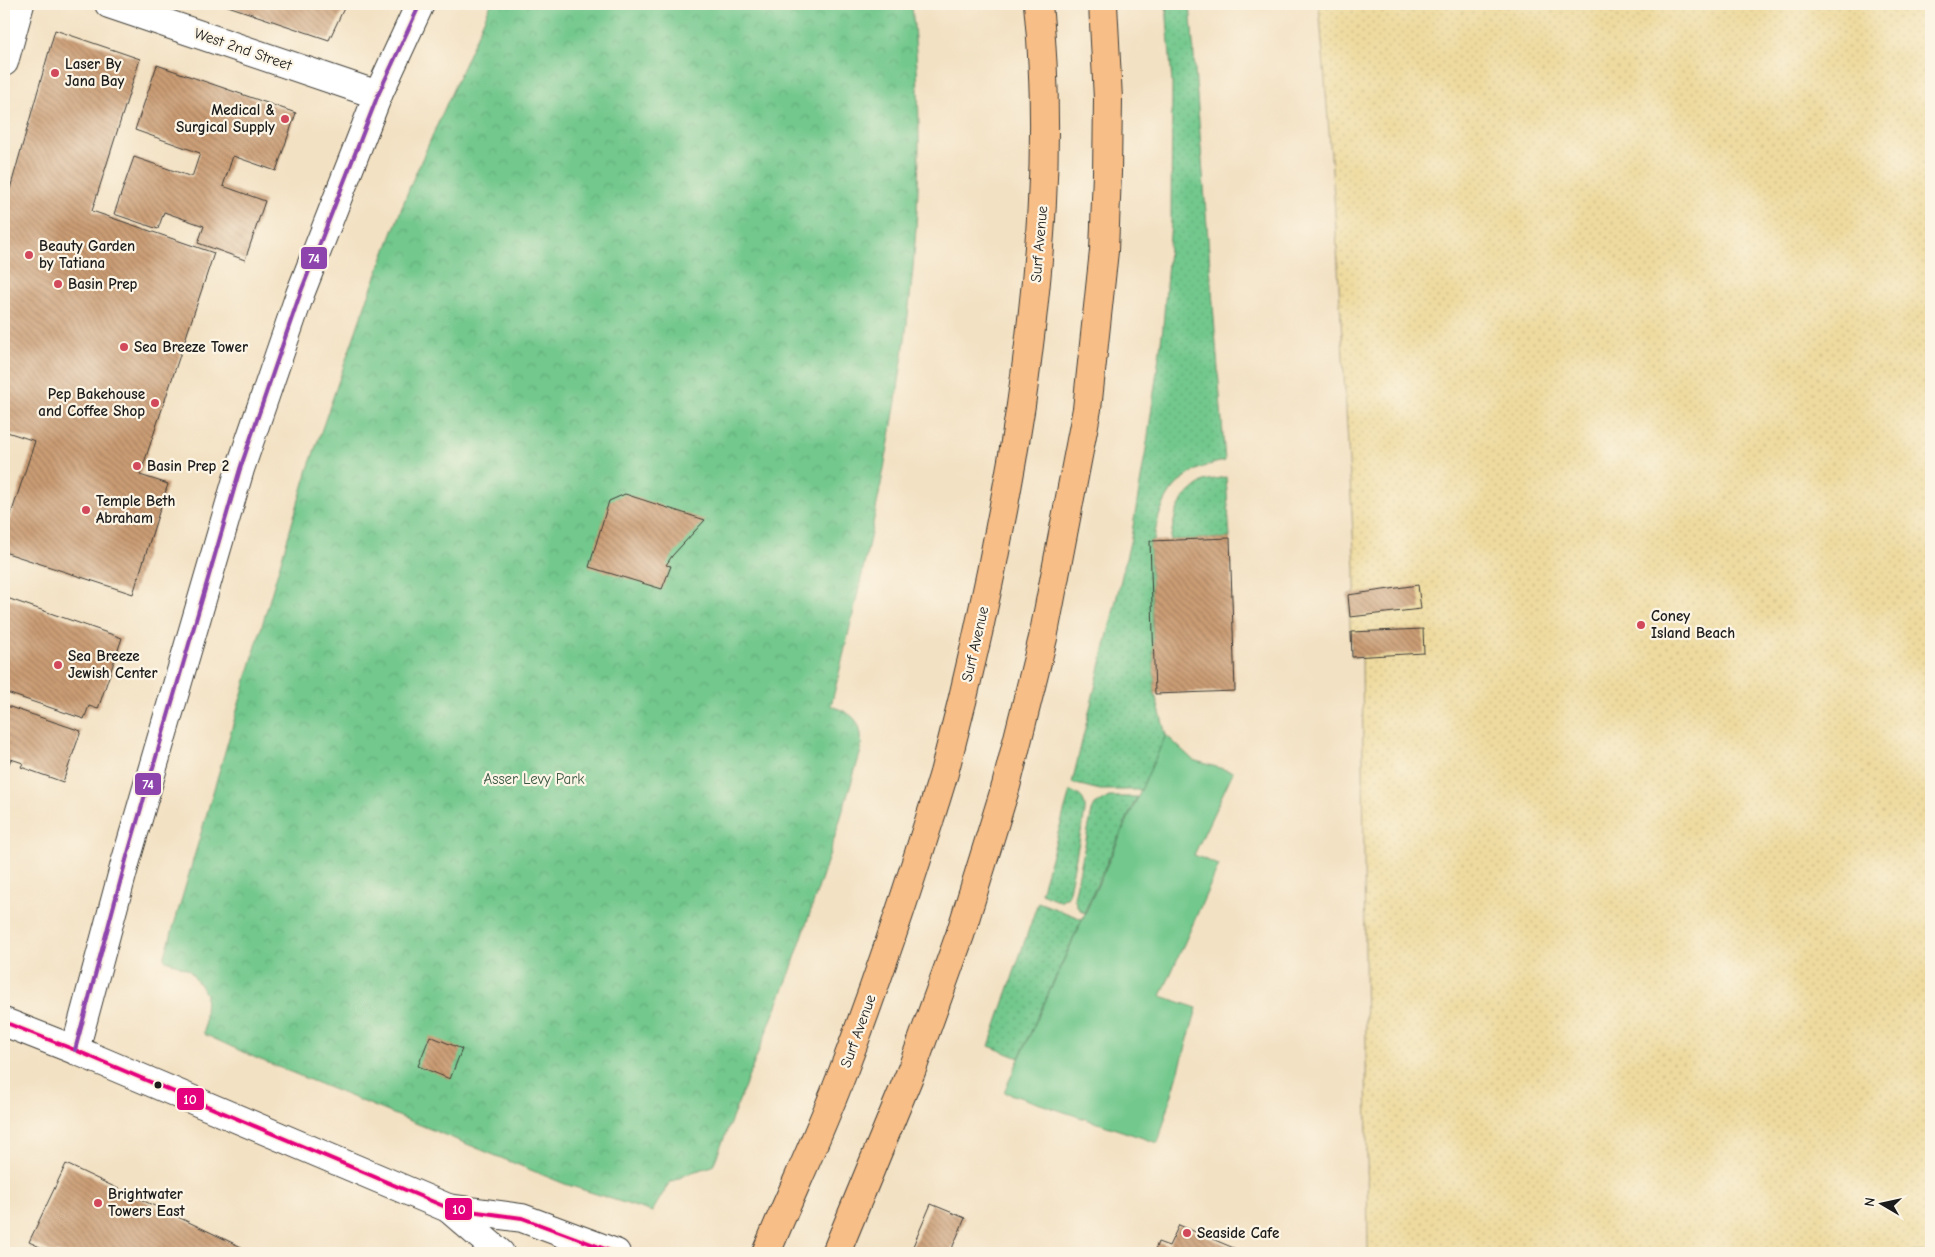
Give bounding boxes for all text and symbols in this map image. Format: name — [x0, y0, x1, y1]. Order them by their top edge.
street label: West 2nd Street — [192, 24, 295, 74]
place label: Laser By Jana Bay — [65, 55, 125, 90]
marker: Laser By Jana Bay — [49, 67, 61, 79]
place label: Medical & Surgical Supply — [176, 101, 275, 136]
marker: Medical & Surgical Supply — [279, 113, 291, 125]
street label: Surf Avenue — [1027, 204, 1051, 283]
place label: Beauty Garden by Tatiana — [39, 237, 135, 272]
line badge: 74 — [300, 246, 328, 270]
marker: Beauty Garden by Tatiana — [23, 249, 35, 261]
text: 74 — [308, 250, 320, 267]
place label: Basin Prep — [68, 275, 138, 293]
marker: Basin Prep — [52, 278, 64, 290]
place label: Sea Breeze Tower — [134, 338, 248, 356]
marker: Sea Breeze Tower — [118, 341, 130, 353]
place label: Pep Bakehouse and Coffee Shop — [38, 385, 145, 420]
marker: Pep Bakehouse and Coffee Shop — [149, 397, 161, 409]
place label: Basin Prep 2 — [147, 457, 229, 475]
marker: Basin Prep 2 — [131, 460, 143, 472]
place label: Temple Beth Abraham — [96, 492, 175, 527]
marker: Temple Beth Abraham — [80, 504, 92, 516]
street label: Surf Avenue — [958, 604, 993, 683]
place label: Coney Island Beach — [1651, 607, 1735, 642]
marker: Coney Island Beach — [1635, 619, 1647, 631]
place label: Sea Breeze Jewish Center — [68, 647, 158, 682]
marker: Sea Breeze Jewish Center — [52, 659, 64, 671]
park label: Asser Levy Park — [483, 770, 585, 788]
line badge: 74 — [134, 772, 162, 796]
text: 74 — [142, 776, 154, 793]
street label: Surf Avenue — [836, 991, 880, 1070]
unlabelled marker — [153, 1080, 163, 1090]
line badge: 10 — [176, 1087, 205, 1111]
text: 10 — [183, 1091, 197, 1108]
north arrow — [1858, 1180, 1908, 1230]
place label: Brightwater Towers East — [108, 1185, 186, 1220]
text: N — [1861, 1196, 1879, 1208]
marker: Brightwater Towers East — [92, 1197, 104, 1209]
line badge: 10 — [444, 1197, 473, 1221]
text: 10 — [452, 1201, 466, 1218]
place label: Seaside Cafe — [1197, 1224, 1279, 1242]
marker: Seaside Cafe — [1181, 1227, 1193, 1239]

